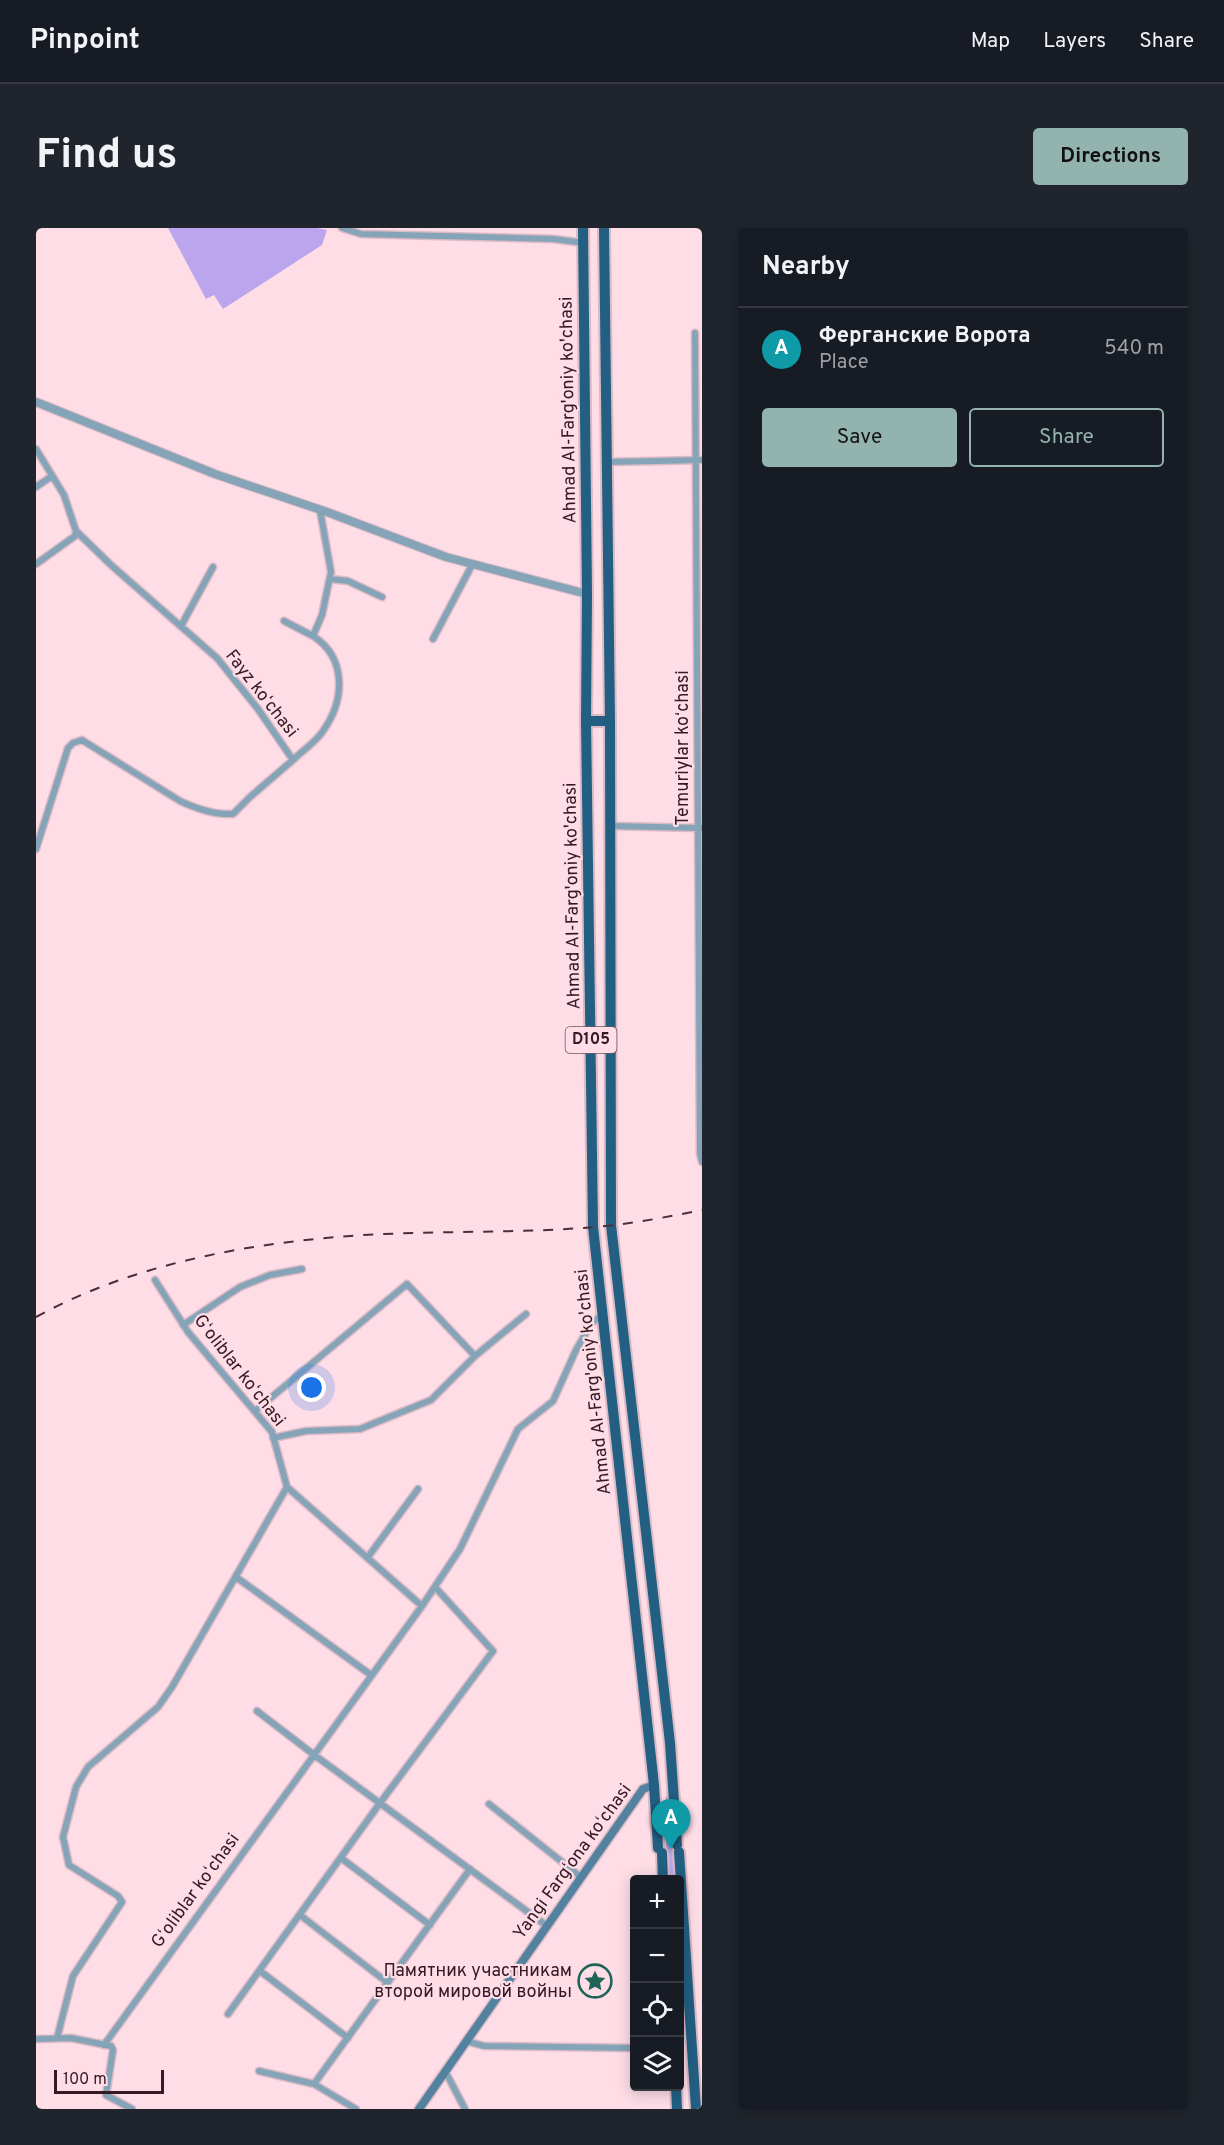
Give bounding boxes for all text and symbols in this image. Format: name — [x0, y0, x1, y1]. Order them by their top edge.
text: Pinpoint — [30, 23, 140, 59]
text: Map — [971, 28, 1010, 55]
text: Layers — [1043, 28, 1106, 55]
text: Share — [1139, 28, 1194, 55]
button: Directions — [1033, 128, 1188, 185]
text: Find us — [36, 130, 177, 183]
text: Nearby — [762, 251, 850, 284]
street label: Ahmad Al-Farg'oniy ko'chasi — [556, 296, 582, 524]
text: Ферганские Ворота — [819, 323, 1030, 350]
text: A — [774, 336, 789, 362]
text: 540 m — [1104, 336, 1164, 362]
text: Place — [819, 350, 869, 376]
button: Save — [762, 408, 957, 467]
button: Share — [969, 408, 1164, 467]
street label: Fayz koʻchasi — [219, 645, 303, 743]
street label: Temuriylar koʻchasi — [672, 670, 695, 826]
street label: Ahmad Al-Farg'oniy ko'chasi — [560, 782, 586, 1010]
road number: D105 — [566, 1027, 616, 1053]
street label: Ahmad Al-Farg'oniy ko'chasi — [571, 1268, 617, 1496]
street label: Gʻoliblar koʻchasi — [188, 1310, 290, 1432]
your location — [297, 1373, 326, 1402]
street label: Yangi Fargʻona koʻchasi — [509, 1780, 637, 1944]
pin: A — [652, 1800, 690, 1849]
street label: Gʻoliblar koʻchasi — [147, 1829, 245, 1953]
map controls — [630, 1875, 684, 2091]
button: + — [630, 1875, 684, 1929]
button: − — [630, 1929, 684, 1983]
place label: Памятник участникам второй мировой войны — [374, 1960, 572, 2004]
place icon: Памятник участникам второй мировой войны — [577, 1963, 613, 1999]
button: locate — [630, 1983, 684, 2037]
button: layers — [630, 2037, 684, 2091]
scale bar — [54, 2067, 164, 2094]
text: 100 m — [63, 2070, 107, 2090]

